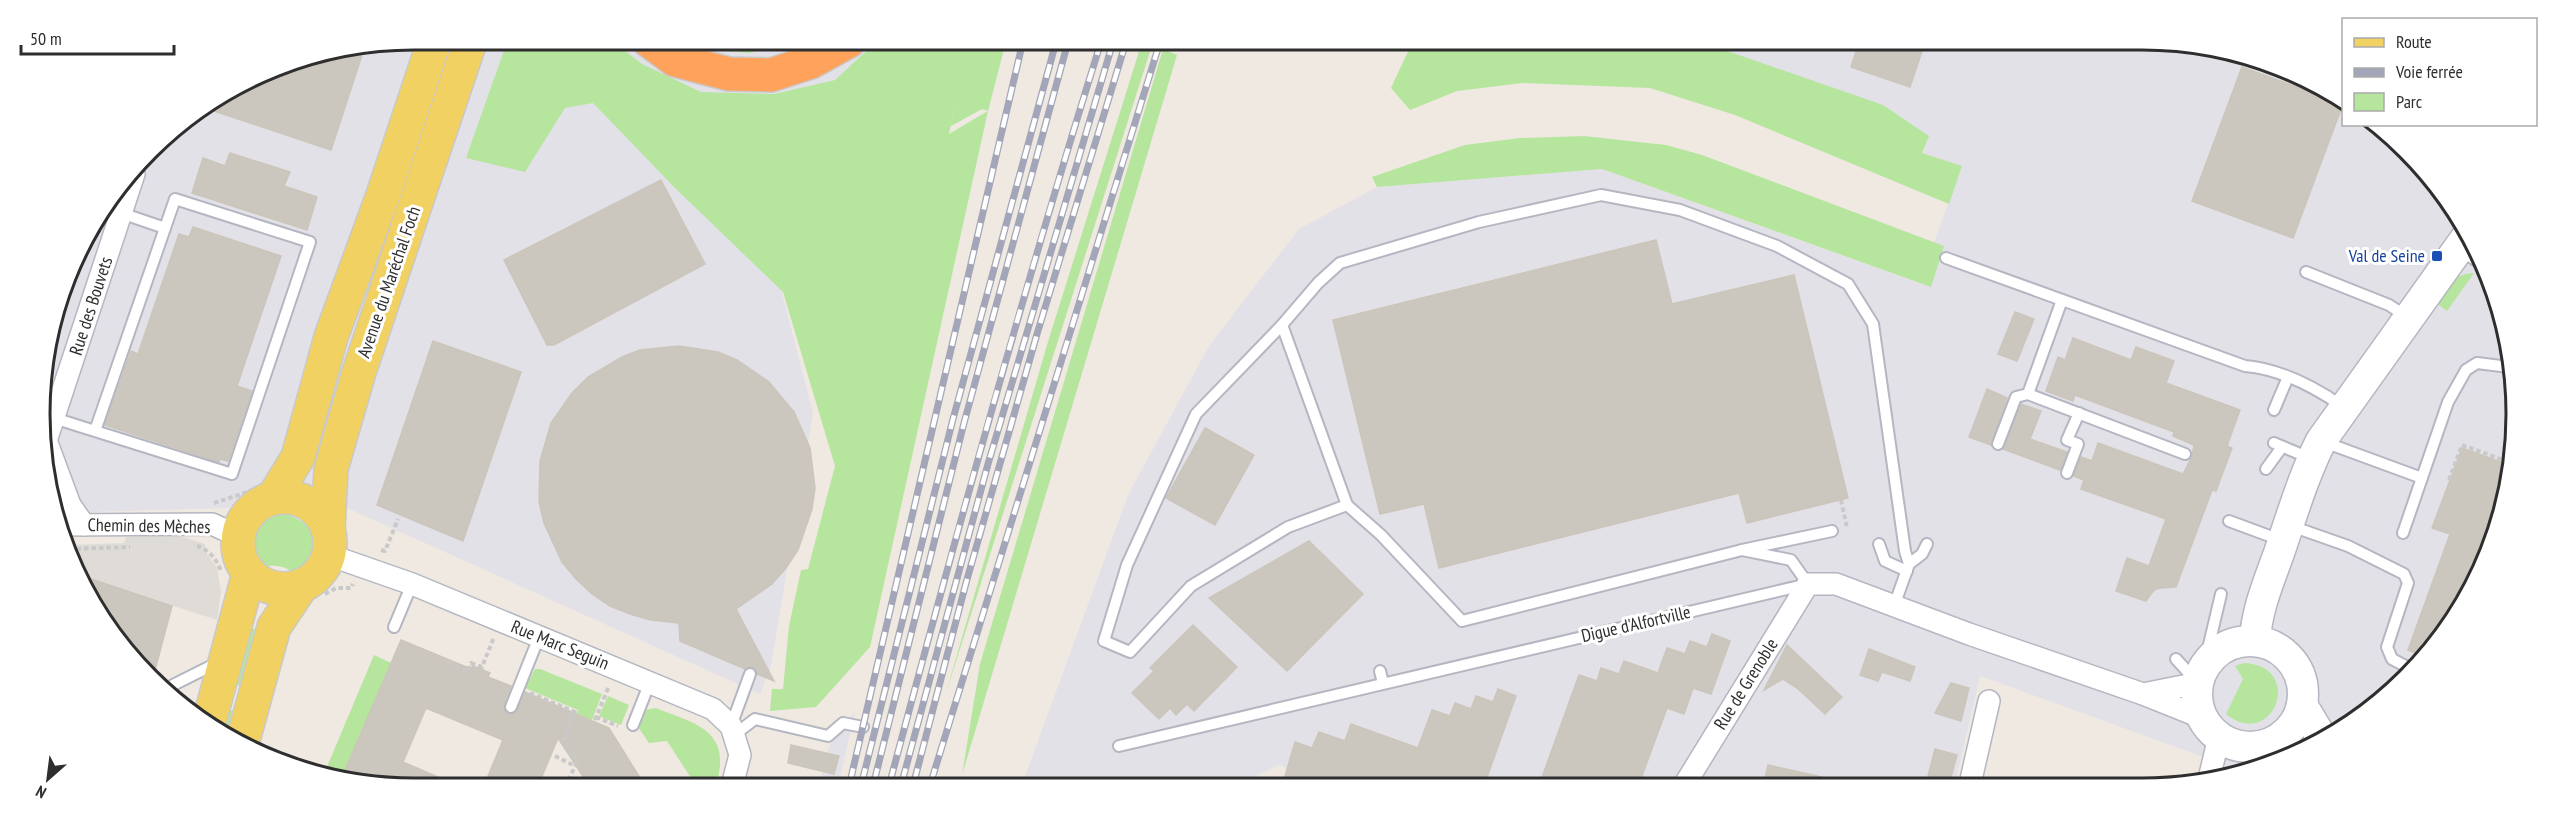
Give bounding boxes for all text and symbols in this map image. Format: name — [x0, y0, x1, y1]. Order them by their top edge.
scale bar — [21, 18, 174, 56]
legend — [2342, 18, 2537, 126]
text: 50 m — [30, 27, 62, 50]
text: Route — [2396, 30, 2432, 53]
text: Voie ferrée — [2395, 60, 2463, 83]
text: Parc — [2396, 90, 2423, 113]
street label: Avenue du Maréchal Foch — [352, 203, 425, 361]
place label: Val de Seine — [2348, 244, 2425, 267]
marker: Val de Seine — [2430, 249, 2444, 263]
street label: Rue des Bouvets — [64, 254, 117, 358]
street label: Chemin des Mèches — [87, 513, 211, 538]
street label: Digue d'Alfortville — [1579, 600, 1693, 647]
street label: Rue Marc Seguin — [508, 614, 613, 675]
street label: Rue de Grenoble — [1709, 634, 1783, 734]
north arrow — [18, 749, 78, 809]
text: N — [32, 781, 49, 803]

